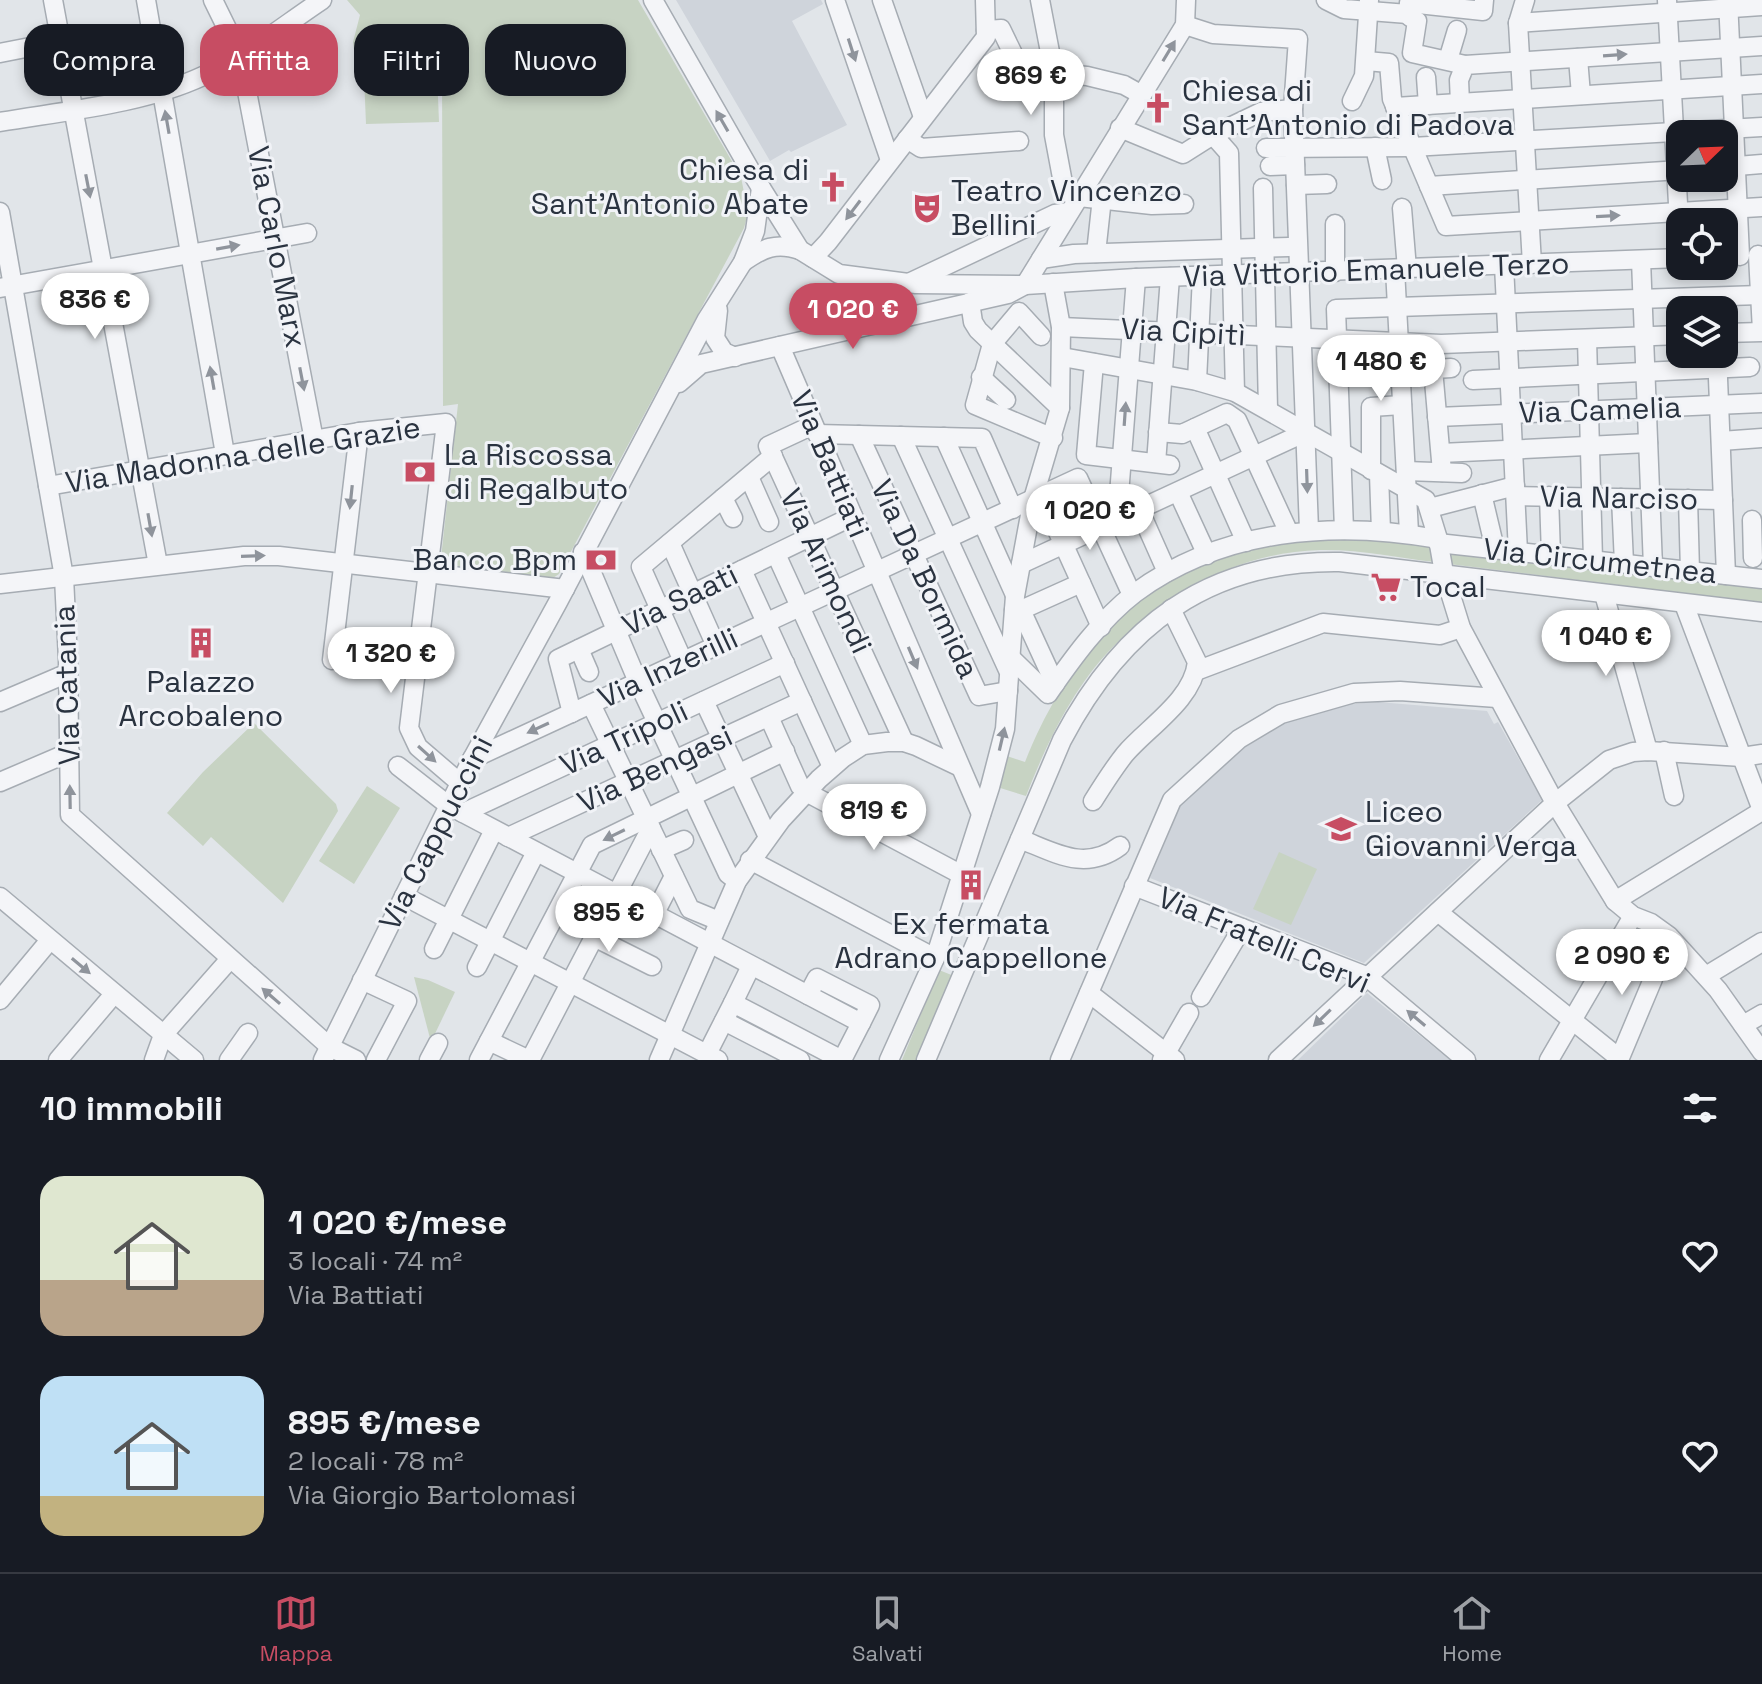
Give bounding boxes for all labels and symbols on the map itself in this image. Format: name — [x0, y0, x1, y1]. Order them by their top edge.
one-way arrow — [846, 39, 858, 63]
one-way arrow — [1162, 40, 1176, 62]
one-way arrow — [1603, 48, 1628, 61]
pin: 869 € — [975, 49, 1087, 117]
place label: Chiesa di Sant'Antonio di Padova — [1182, 71, 1514, 144]
church icon: Chiesa di Sant'Antonio di Padova — [1141, 91, 1175, 125]
one-way arrow — [160, 109, 173, 134]
one-way arrow — [715, 110, 729, 132]
north arrow — [1666, 120, 1738, 192]
street label: Via Carlo Marx — [239, 143, 316, 351]
place label: Chiesa di Sant'Antonio Abate — [531, 150, 809, 223]
church icon: Chiesa di Sant'Antonio Abate — [816, 170, 850, 204]
place label: Teatro Vincenzo Bellini — [951, 171, 1182, 244]
one-way arrow — [82, 174, 94, 199]
theatre icon: Teatro Vincenzo Bellini — [910, 191, 944, 225]
one-way arrow — [845, 200, 861, 220]
one-way arrow — [1596, 209, 1621, 222]
one-way arrow — [216, 240, 241, 253]
street label: Via Vittorio Emanuele Terzo — [1182, 243, 1570, 296]
pin: 836 € — [39, 273, 151, 341]
pin: 1 020 € — [779, 283, 927, 351]
street label: Via Cipitì — [1119, 309, 1247, 354]
pin: 1 480 € — [1307, 335, 1455, 403]
one-way arrow — [205, 365, 218, 390]
one-way arrow — [297, 367, 309, 392]
street label: Via Battiati — [782, 384, 879, 543]
street label: Via Camelia — [1518, 387, 1682, 432]
one-way arrow — [1119, 401, 1132, 426]
street label: Via Madonna delle Grazie — [63, 407, 423, 502]
place label: La Riscossa di Regalbuto — [444, 435, 628, 508]
bank icon: La Riscossa di Regalbuto — [403, 455, 437, 489]
one-way arrow — [1301, 469, 1314, 494]
street label: Via Da Bormida — [862, 473, 989, 685]
street label: Via Narciso — [1539, 477, 1699, 518]
street label: Via Arimondi — [771, 482, 882, 659]
pin: 1 020 € — [1016, 484, 1164, 552]
one-way arrow — [345, 485, 358, 510]
one-way arrow — [145, 512, 157, 537]
street label: Via Circumetnea — [1481, 529, 1719, 592]
place label: Banco Bpm — [412, 540, 577, 579]
bank icon: Banco Bpm — [584, 543, 618, 577]
one-way arrow — [241, 550, 266, 563]
street label: Via Saati — [616, 555, 744, 644]
place label: Tocal — [1410, 567, 1486, 606]
supermarket icon: Tocal — [1369, 570, 1403, 604]
street label: Via Catania — [44, 604, 89, 766]
pin: 1 040 € — [1532, 610, 1680, 678]
street label: Via Inzerilli — [592, 618, 744, 717]
building icon: Palazzo Arcobaleno — [184, 626, 218, 660]
pin: 1 320 € — [317, 627, 465, 695]
one-way arrow — [907, 646, 920, 670]
place label: Palazzo Arcobaleno — [119, 662, 283, 735]
street label: Via Tripoli — [554, 691, 694, 784]
street label: Via Bengasi — [571, 716, 738, 821]
one-way arrow — [527, 721, 550, 735]
one-way arrow — [997, 727, 1009, 752]
street label: Via Cappuccini — [370, 729, 501, 937]
one-way arrow — [417, 744, 436, 762]
one-way arrow — [64, 784, 76, 809]
pin: 819 € — [818, 784, 930, 852]
place label: Liceo Giovanni Verga — [1365, 792, 1577, 865]
school or university icon: Liceo Giovanni Verga — [1324, 812, 1358, 846]
one-way arrow — [602, 828, 625, 841]
building icon: Ex fermata Adrano Cappellone — [954, 868, 988, 902]
street label: Via Fratelli Cervi — [1152, 877, 1376, 1002]
pin: 895 € — [553, 886, 665, 954]
place label: Ex fermata Adrano Cappellone — [834, 904, 1108, 977]
pin: 2 090 € — [1548, 929, 1696, 997]
one-way arrow — [71, 957, 91, 974]
one-way arrow — [262, 987, 281, 1005]
one-way arrow — [1313, 1008, 1332, 1026]
one-way arrow — [1406, 1010, 1426, 1027]

